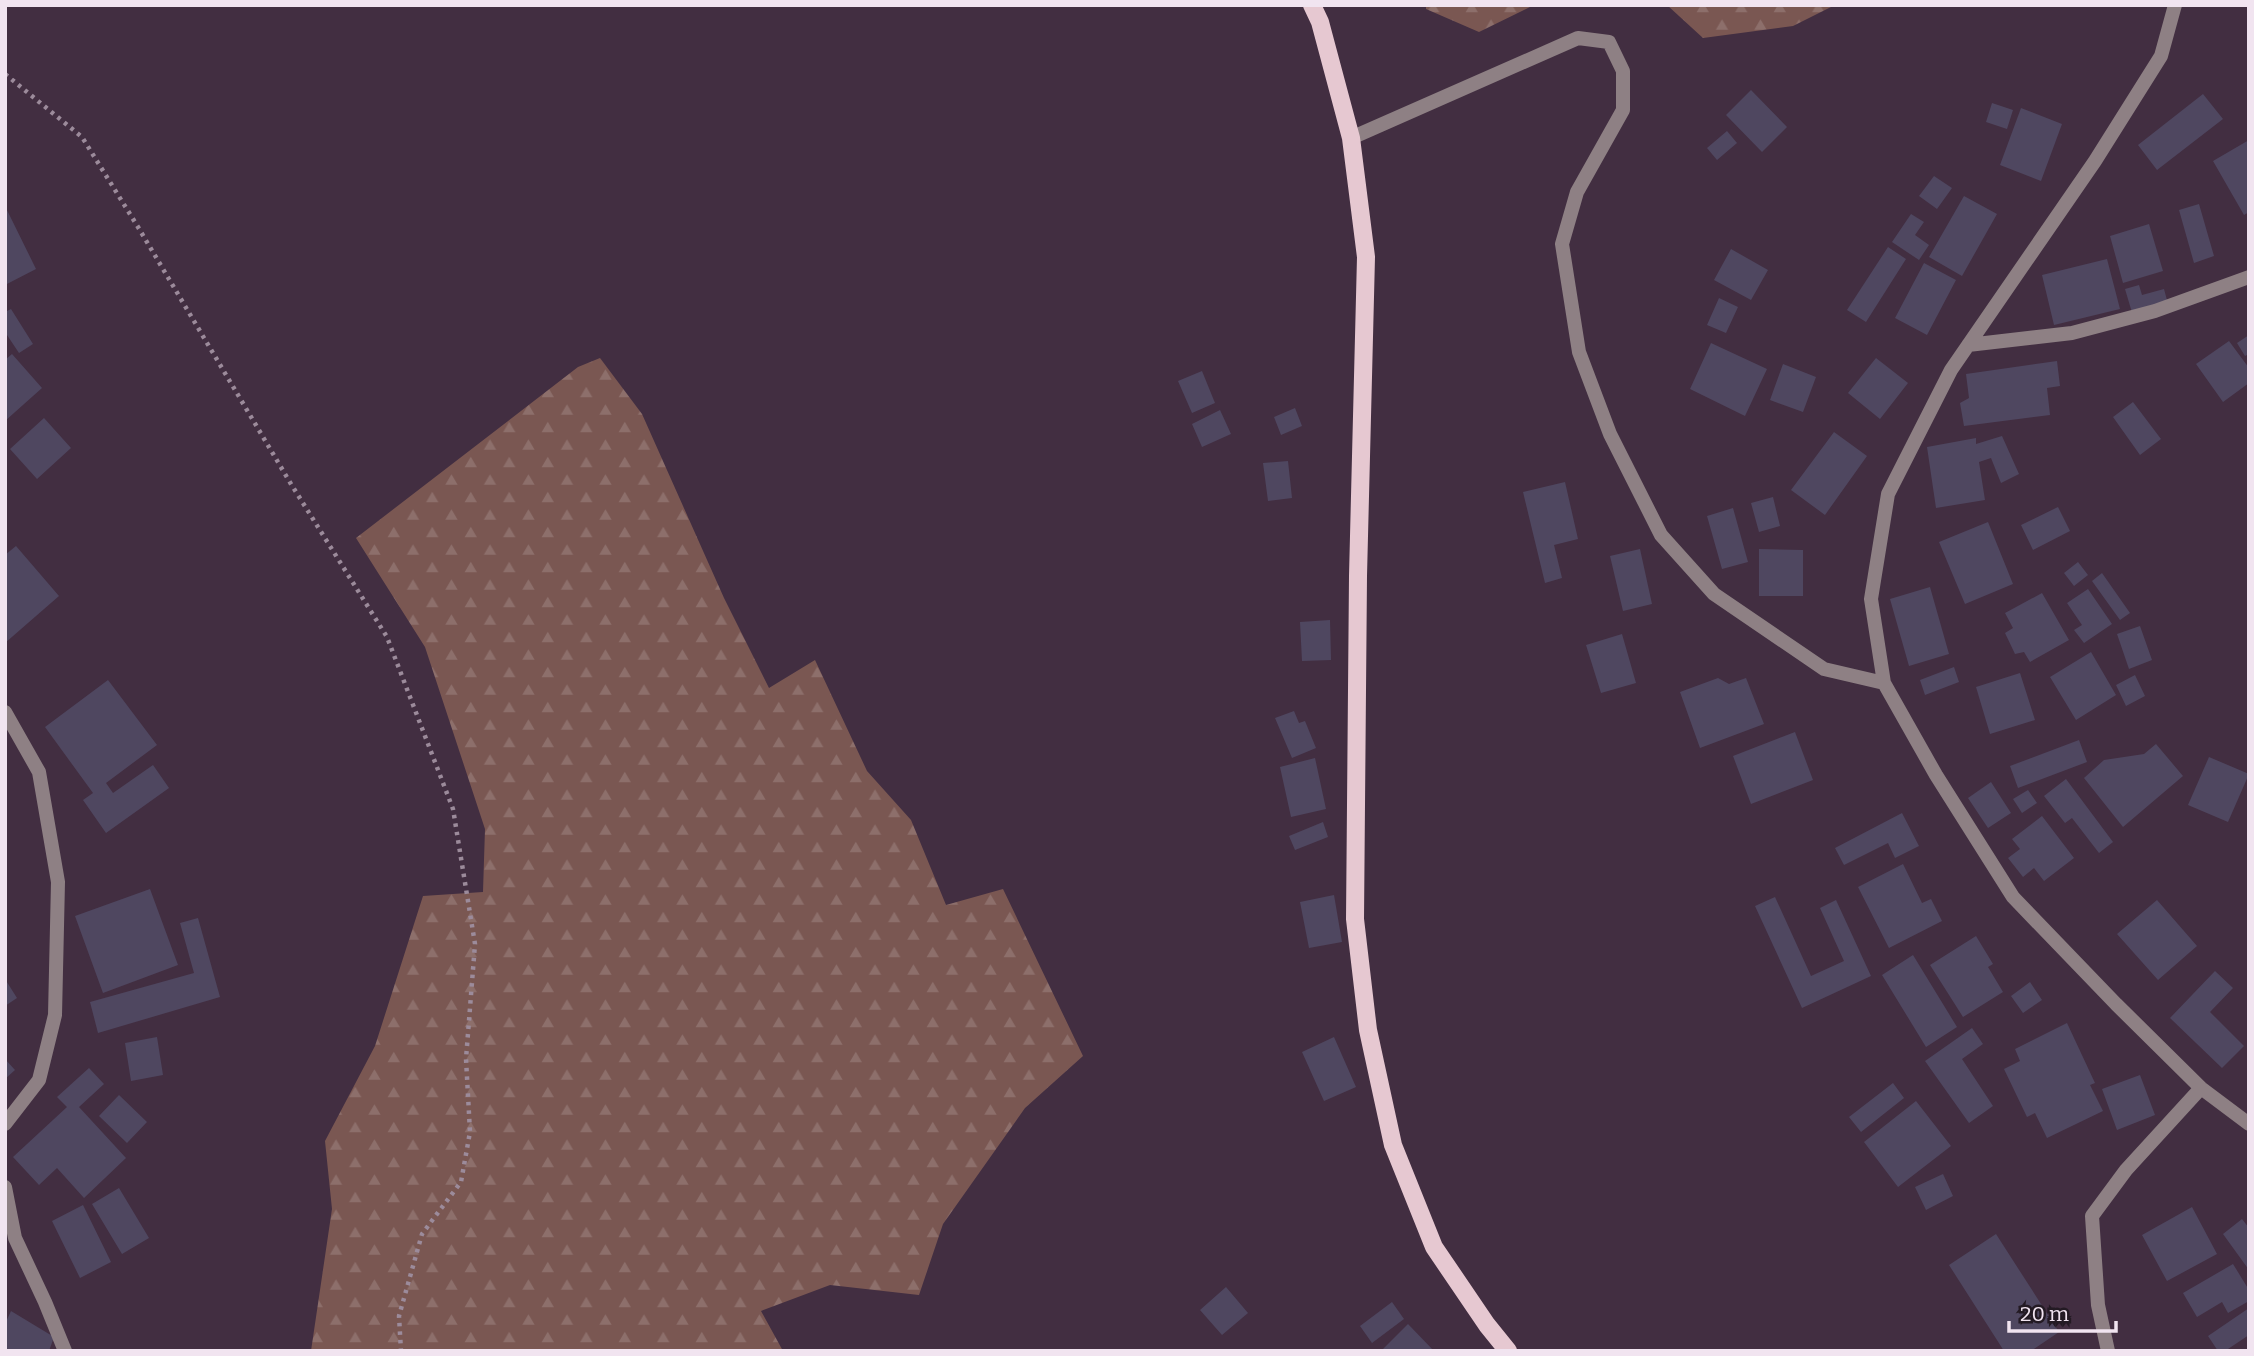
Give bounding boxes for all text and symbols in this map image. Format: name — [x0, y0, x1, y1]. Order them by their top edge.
scale bar — [2009, 1290, 2116, 1334]
text: 20 m — [2020, 1301, 2069, 1327]

